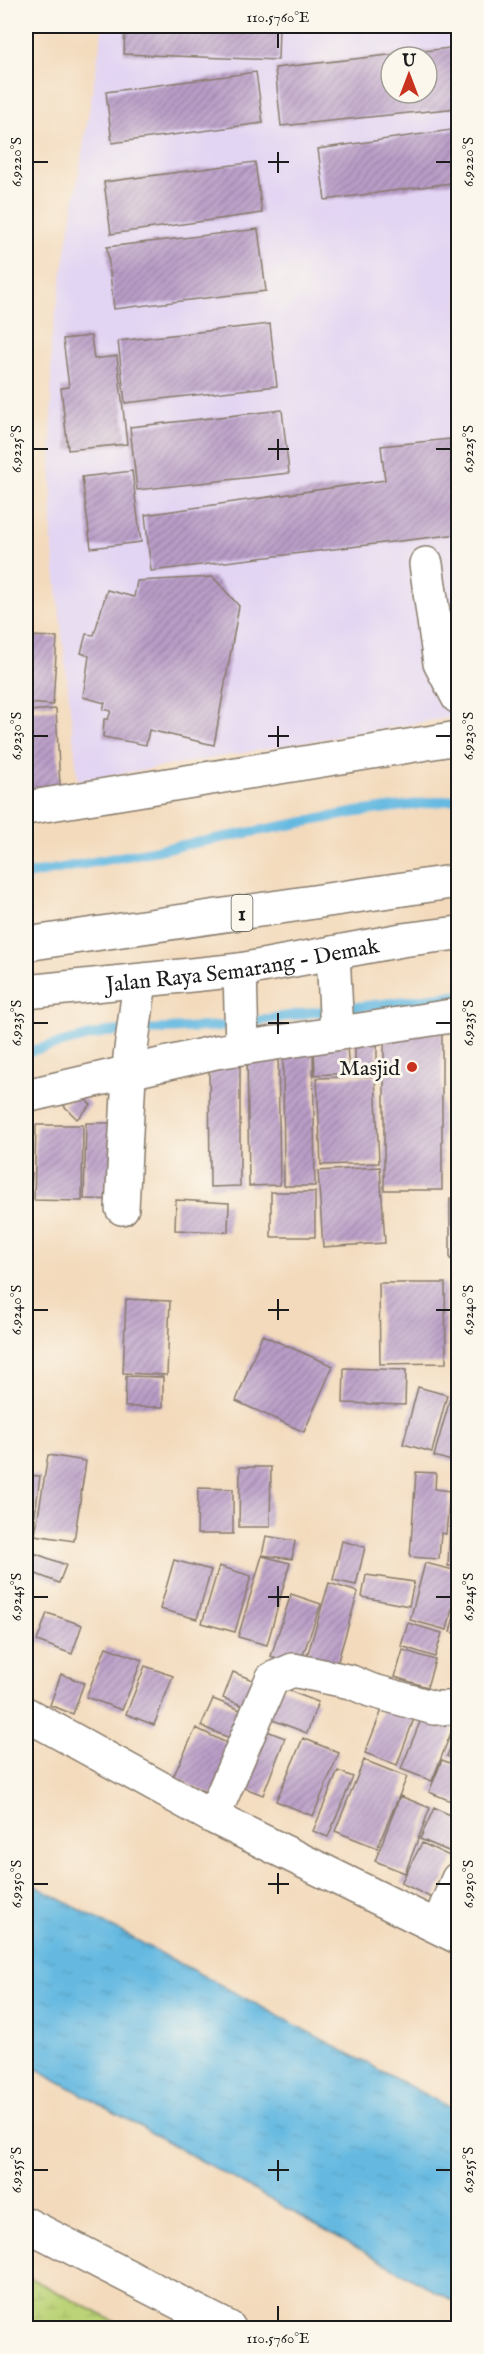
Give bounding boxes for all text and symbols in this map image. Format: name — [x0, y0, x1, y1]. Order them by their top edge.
text: 110.5760°E — [247, 8, 309, 27]
north arrow — [379, 45, 439, 105]
text: U — [401, 52, 416, 72]
text: 6.9220°S — [7, 137, 26, 187]
text: 6.9220°S — [459, 137, 478, 187]
text: 6.9225°S — [7, 425, 26, 473]
text: 6.9225°S — [459, 425, 478, 473]
text: 6.9230°S — [7, 712, 26, 760]
text: 6.9230°S — [459, 712, 478, 760]
road number: 1 — [232, 895, 252, 931]
street label: Jalan Raya Semarang - Demak — [101, 933, 382, 1000]
text: 6.9235°S — [7, 1000, 26, 1046]
text: 6.9235°S — [459, 1000, 478, 1046]
place label: Masjid — [339, 1055, 400, 1083]
marker: Masjid — [405, 1060, 419, 1074]
text: 6.9240°S — [7, 1285, 26, 1335]
text: 6.9240°S — [459, 1285, 478, 1335]
text: 6.9245°S — [7, 1573, 26, 1621]
text: 6.9245°S — [459, 1573, 478, 1621]
text: 6.9250°S — [7, 1860, 26, 1908]
text: 6.9250°S — [459, 1860, 478, 1908]
text: 6.9255°S — [7, 2147, 26, 2193]
text: 6.9255°S — [459, 2147, 478, 2193]
text: 110.5760°E — [247, 2329, 309, 2348]

